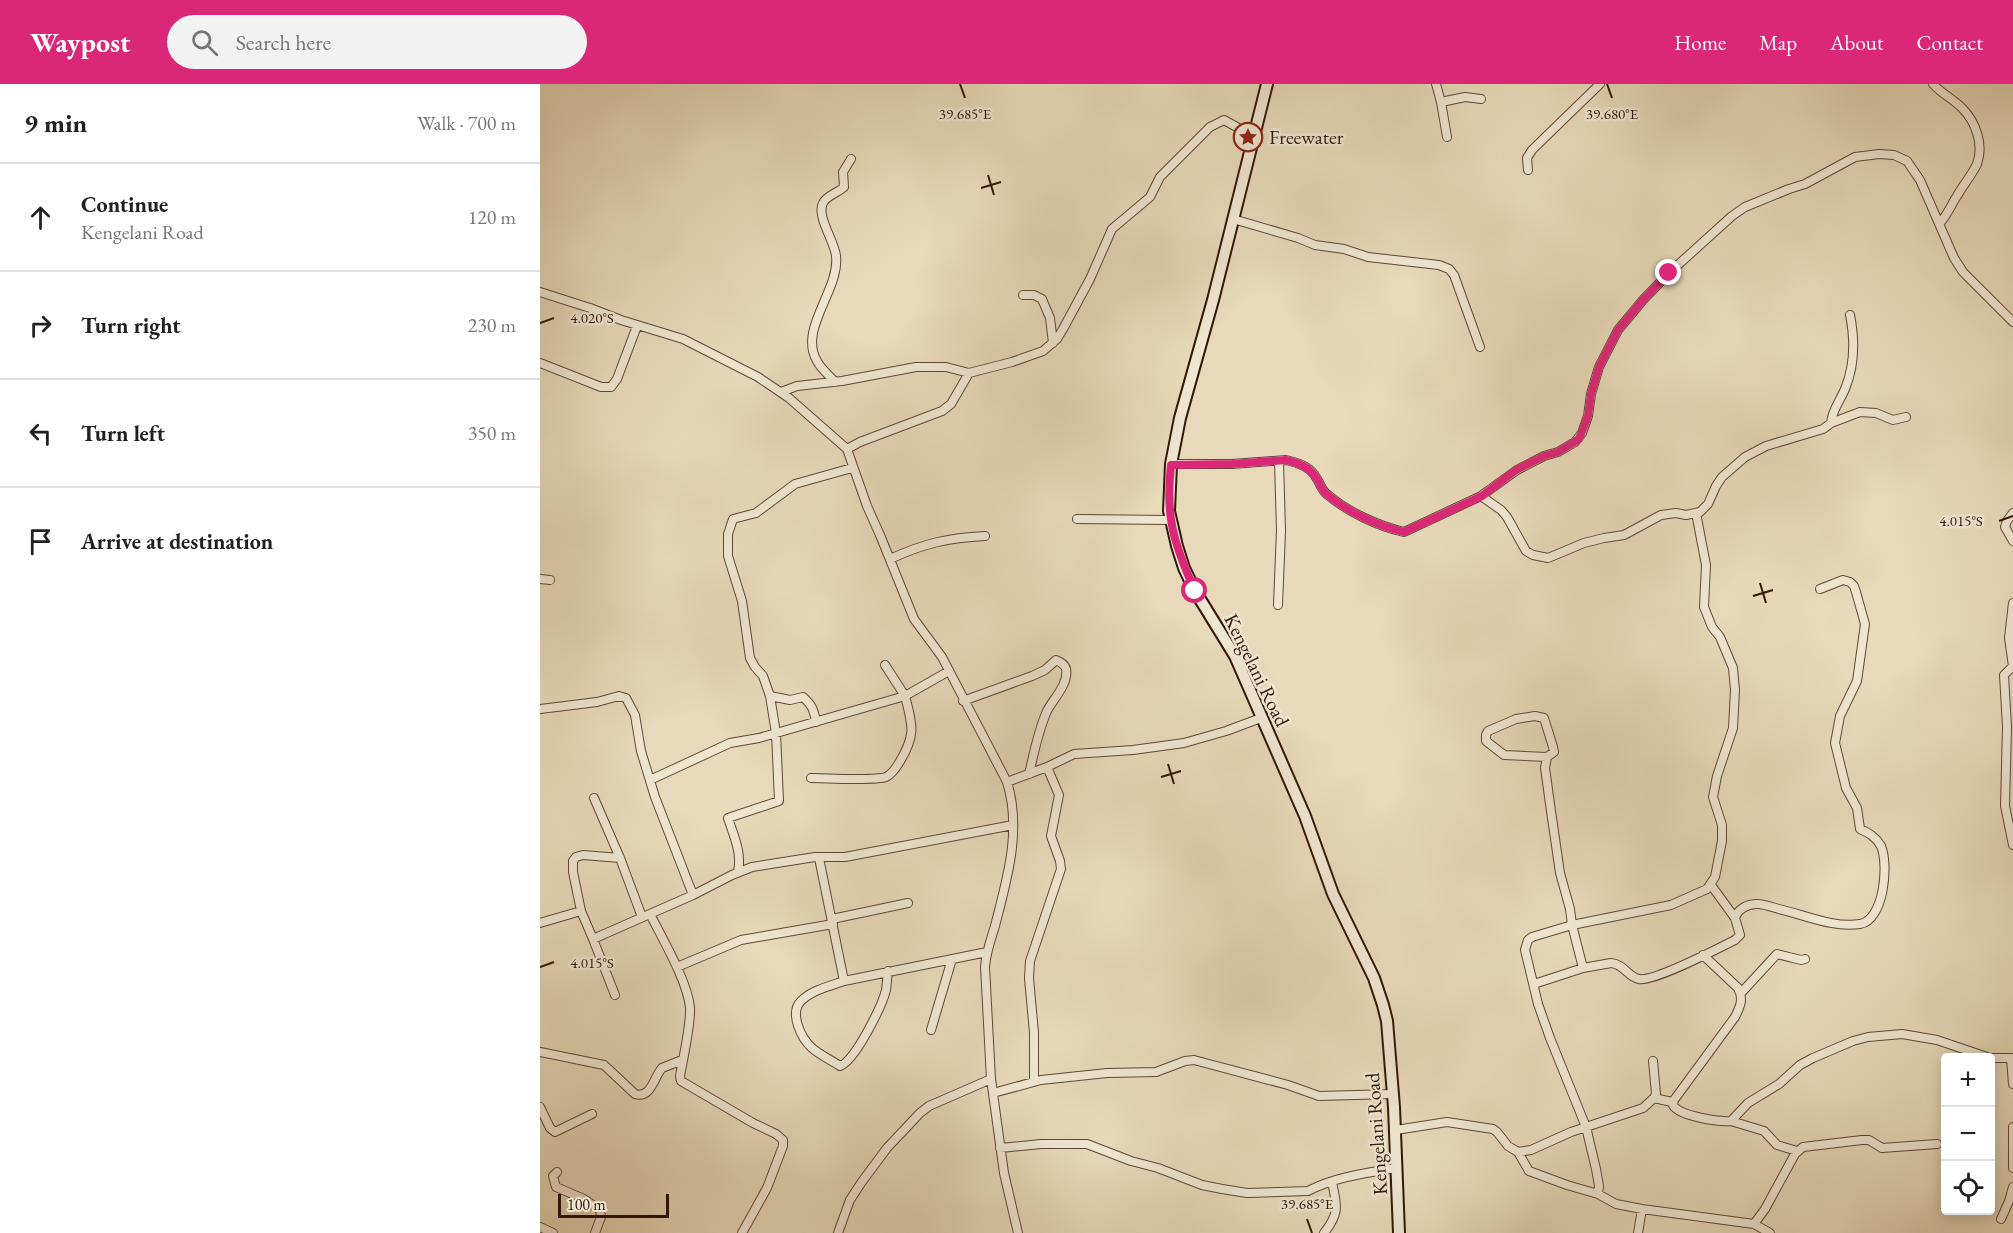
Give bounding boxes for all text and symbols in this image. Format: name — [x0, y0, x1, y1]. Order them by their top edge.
search box — [167, 15, 587, 69]
text: Waypost — [30, 24, 131, 60]
icon: search — [188, 26, 221, 59]
text: Search here — [236, 28, 331, 57]
text: Home — [1674, 29, 1726, 56]
text: Map — [1759, 29, 1797, 56]
text: About — [1830, 29, 1883, 56]
text: Contact — [1916, 29, 1983, 56]
text: 39.685°E — [939, 104, 992, 123]
text: 39.680°E — [1586, 104, 1639, 123]
text: 9 min — [24, 106, 87, 140]
text: Walk · 700 m — [417, 110, 516, 136]
place icon: Freewater — [1232, 121, 1264, 153]
place label: Freewater — [1269, 124, 1344, 150]
text: Continue — [81, 190, 168, 219]
icon: ahead — [24, 201, 57, 234]
text: 120 m — [468, 204, 516, 230]
text: Kengelani Road — [81, 219, 204, 245]
route end — [1655, 259, 1681, 285]
text: 4.020°S — [570, 308, 614, 327]
icon: right — [24, 309, 57, 342]
text: Turn right — [81, 311, 180, 340]
text: 230 m — [468, 312, 516, 338]
icon: left — [24, 417, 57, 450]
text: Turn left — [81, 419, 165, 448]
text: 350 m — [468, 420, 516, 446]
text: 4.015°S — [1939, 511, 1983, 530]
icon: arrive — [24, 525, 57, 558]
text: Arrive at destination — [81, 527, 273, 556]
route start — [1181, 577, 1207, 603]
street label: Kengelani Road — [1218, 609, 1296, 732]
text: 4.015°S — [570, 953, 614, 972]
map controls — [1941, 1053, 1995, 1215]
button: + — [1941, 1053, 1995, 1107]
street label: Kengelani Road — [1359, 1071, 1393, 1196]
button: − — [1941, 1107, 1995, 1161]
button: locate — [1941, 1161, 1995, 1215]
scale bar — [558, 1191, 669, 1218]
text: 100 m — [567, 1194, 606, 1215]
text: 39.685°E — [1281, 1194, 1334, 1213]

